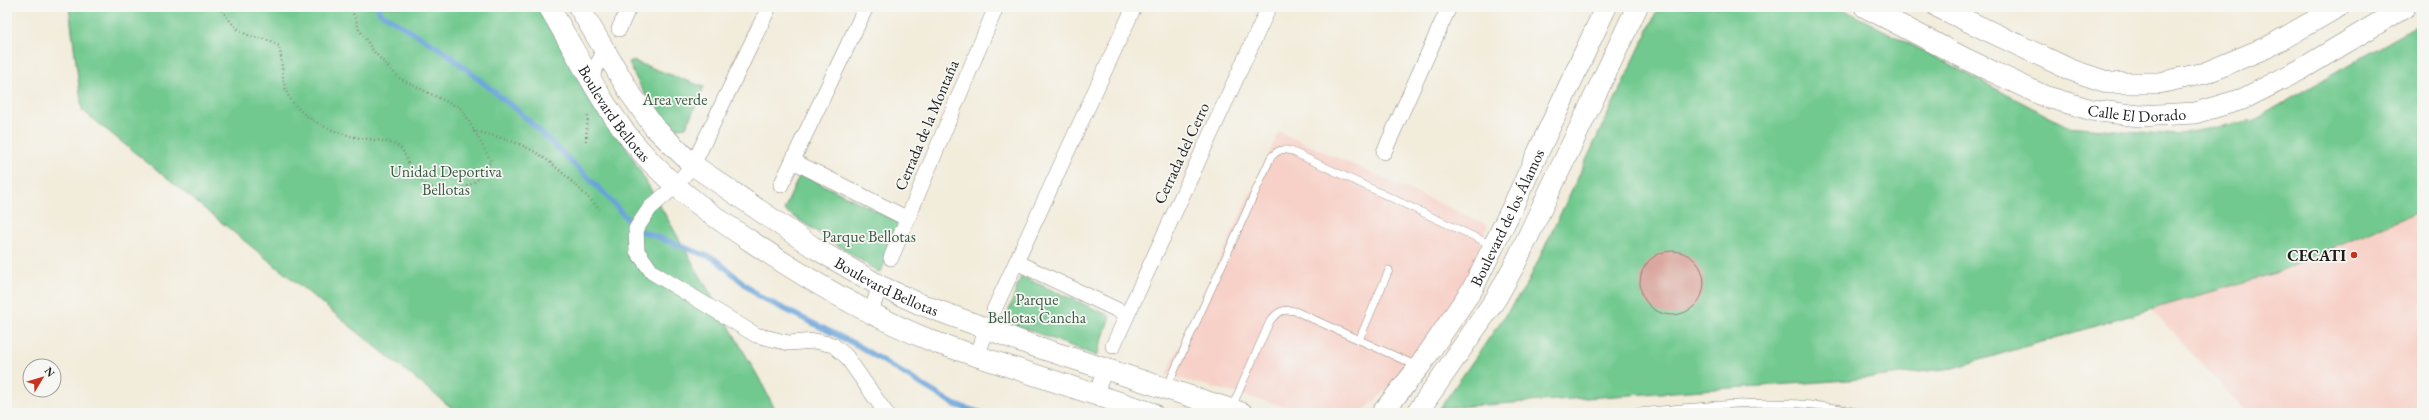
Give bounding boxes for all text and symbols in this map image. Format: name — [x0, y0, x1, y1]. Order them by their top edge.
street label: Cerrada de la Montaña — [889, 56, 964, 194]
street label: Boulevard Bellotas — [573, 61, 655, 166]
park label: Area verde — [642, 89, 707, 110]
street label: Cerrada del Cerro — [1149, 99, 1214, 207]
street label: Calle El Dorado — [2086, 100, 2187, 127]
street label: Boulevard de los Álamos — [1465, 145, 1549, 290]
park label: Unidad Deportiva Bellotas — [390, 161, 503, 200]
park label: Parque Bellotas — [822, 226, 916, 247]
place label: CECATI — [2287, 245, 2346, 266]
marker: CECATI — [2349, 250, 2359, 260]
street label: Boulevard Bellotas — [831, 252, 941, 321]
park label: Parque Bellotas Cancha — [988, 289, 1087, 328]
north arrow — [22, 358, 62, 398]
text: N — [42, 364, 58, 380]

